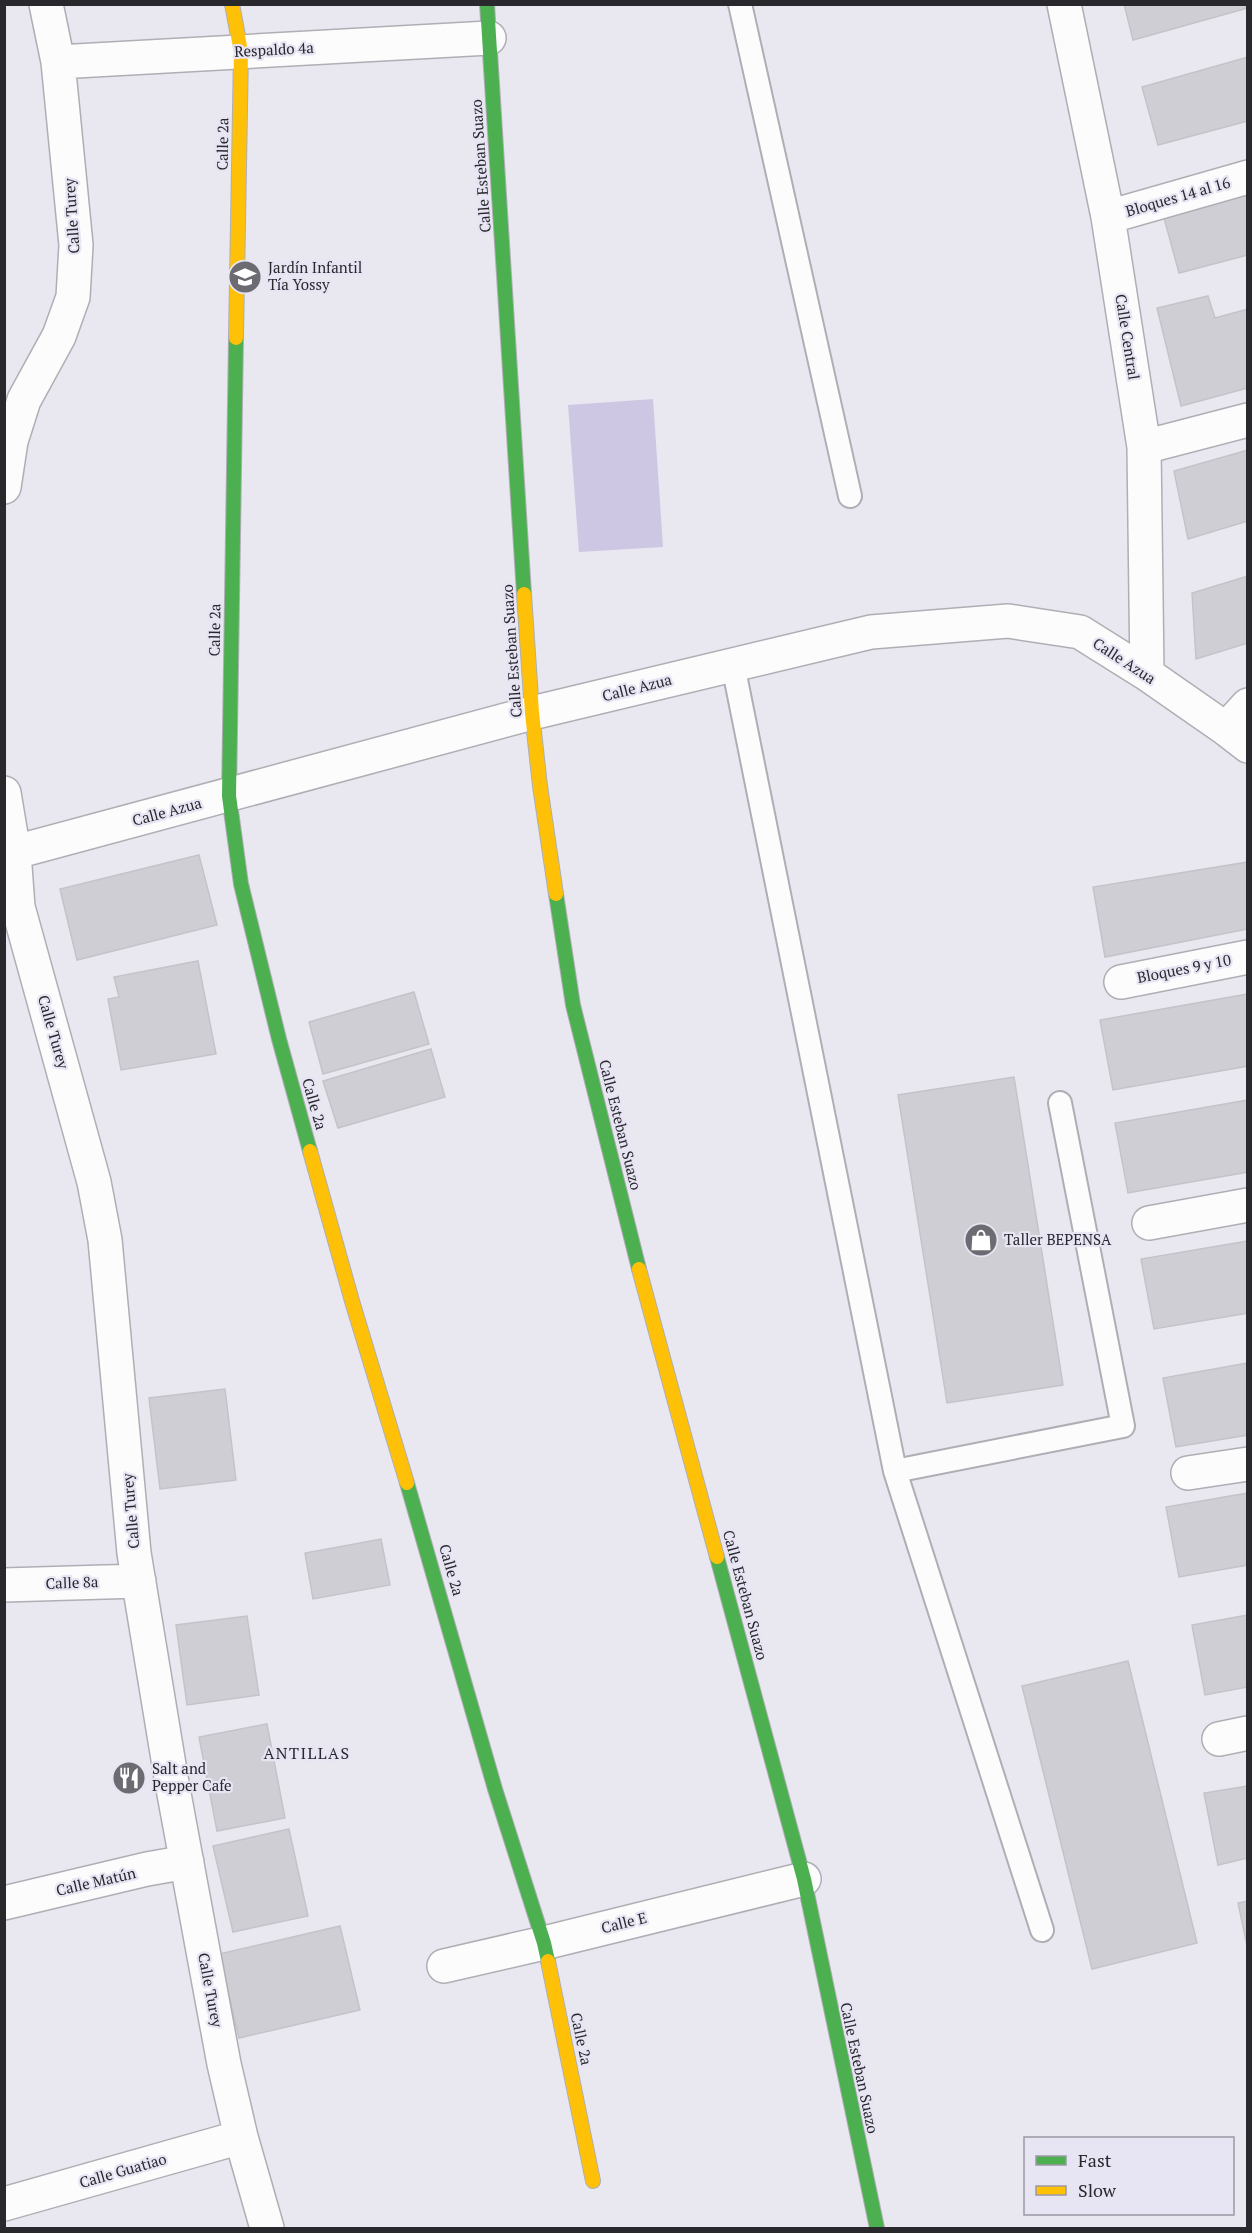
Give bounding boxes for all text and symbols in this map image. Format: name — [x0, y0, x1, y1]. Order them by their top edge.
street label: Respaldo 4a — [234, 37, 315, 61]
street label: Calle Esteban Suazo — [465, 99, 495, 233]
street label: Calle 2a — [212, 117, 232, 171]
street label: Bloques 14 al 16 — [1123, 172, 1232, 221]
street label: Calle Turey — [58, 177, 84, 254]
place label: Jardín Infantil Tía Yossy — [268, 257, 362, 294]
school or university icon: Jardín Infantil Tía Yossy — [227, 259, 263, 295]
street label: Calle Central — [1111, 292, 1145, 381]
street label: Calle Esteban Suazo — [496, 584, 526, 718]
street label: Calle 2a — [204, 603, 224, 657]
street label: Calle Azua — [1089, 632, 1160, 688]
street label: Calle Azua — [600, 669, 674, 705]
street label: Calle Azua — [130, 792, 204, 830]
street label: Bloques 9 y 10 — [1135, 949, 1233, 987]
street label: Calle Turey — [34, 993, 74, 1071]
street label: Calle Esteban Suazo — [595, 1057, 647, 1192]
street label: Calle 2a — [298, 1075, 332, 1132]
shop icon: Taller BEPENSA — [963, 1222, 999, 1258]
place label: Taller BEPENSA — [1004, 1229, 1112, 1249]
street label: Calle Turey — [117, 1472, 143, 1550]
street label: Calle Esteban Suazo — [719, 1528, 773, 1662]
street label: Calle 2a — [435, 1541, 469, 1598]
street label: Calle 8a — [45, 1571, 99, 1593]
district label: ANTILLAS — [263, 1742, 351, 1764]
place label: Salt and Pepper Cafe — [152, 1758, 232, 1795]
restaurant icon: Salt and Pepper Cafe — [111, 1760, 147, 1796]
street label: Calle Matún — [54, 1862, 138, 1900]
street label: Calle E — [599, 1907, 649, 1937]
street label: Calle Turey — [194, 1951, 228, 2029]
street label: Calle Esteban Suazo — [836, 2000, 884, 2135]
street label: Calle 2a — [567, 2011, 597, 2067]
legend — [1024, 2137, 1234, 2215]
street label: Calle Guatiao — [77, 2148, 169, 2192]
text: Fast — [1078, 2148, 1112, 2172]
text: Slow — [1078, 2178, 1117, 2202]

